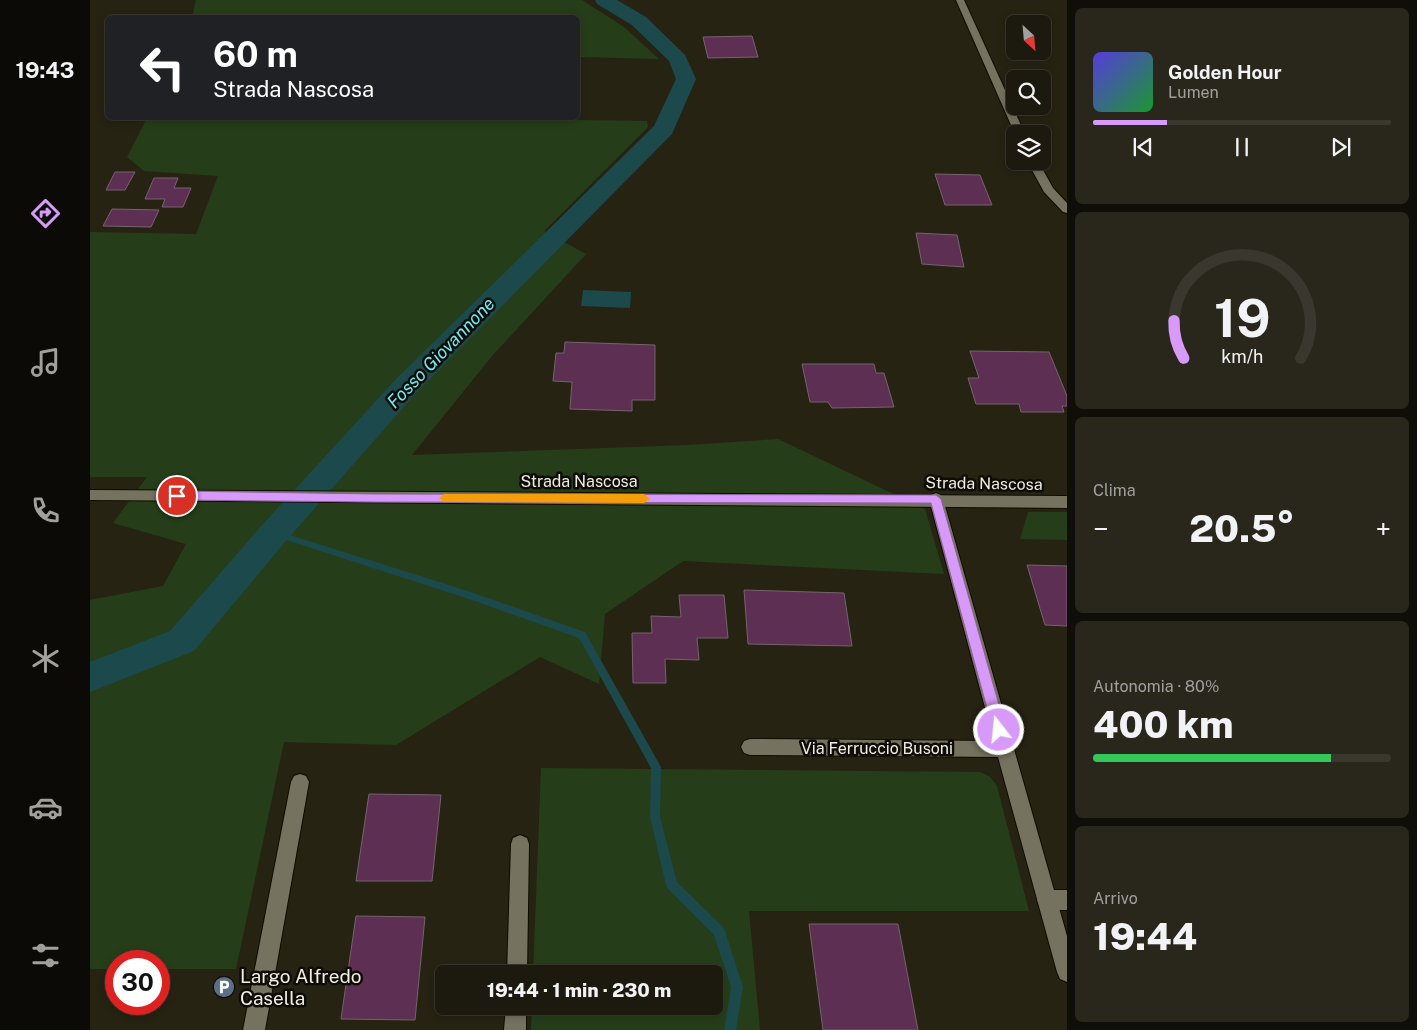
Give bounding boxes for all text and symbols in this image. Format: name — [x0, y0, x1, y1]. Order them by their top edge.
north arrow — [1006, 15, 1051, 60]
map controls — [1006, 15, 1051, 170]
text: 60 m — [213, 34, 298, 75]
icon: left — [130, 35, 195, 100]
text: 19:43 — [16, 57, 74, 83]
text: Golden Hour — [1168, 61, 1282, 83]
button: search — [1006, 70, 1051, 115]
text: Strada Nascosa — [213, 76, 374, 102]
text: Lumen — [1168, 83, 1219, 102]
button: layers — [1006, 125, 1051, 170]
icon: previous — [1129, 133, 1157, 161]
icon: pause — [1228, 133, 1256, 161]
icon: next — [1327, 133, 1355, 161]
icon: directions — [28, 196, 63, 231]
text: 19 — [1214, 288, 1270, 349]
water label: Fosso Giovannone — [383, 293, 499, 412]
icon: music — [28, 345, 63, 380]
text: km/h — [1221, 346, 1263, 367]
street label: Strada Nascosa — [520, 472, 638, 491]
street label: Strada Nascosa — [925, 473, 1043, 494]
pin — [156, 475, 198, 517]
text: Clima — [1093, 481, 1136, 500]
icon: arrive — [163, 482, 191, 510]
icon: phone — [28, 493, 63, 528]
text: 20.5° — [1189, 506, 1295, 551]
text: − — [1093, 512, 1109, 545]
text: + — [1375, 512, 1391, 545]
icon: climate — [28, 641, 63, 676]
text: Autonomia · 80% — [1093, 677, 1219, 696]
text: 400 km — [1093, 702, 1234, 747]
position arrow — [972, 703, 1024, 755]
street label: Via Ferruccio Busoni — [801, 739, 953, 758]
icon: car — [28, 790, 63, 825]
text: Arrivo — [1093, 889, 1138, 908]
text: 19:44 — [1093, 914, 1197, 959]
icon: filters — [28, 938, 63, 973]
speed limit sign: 30 — [105, 950, 170, 1015]
place label: Largo Alfredo Casella — [240, 965, 361, 1009]
parking icon: Largo Alfredo Casella — [212, 975, 236, 999]
text: 19:44 · 1 min · 230 m — [487, 979, 671, 1001]

